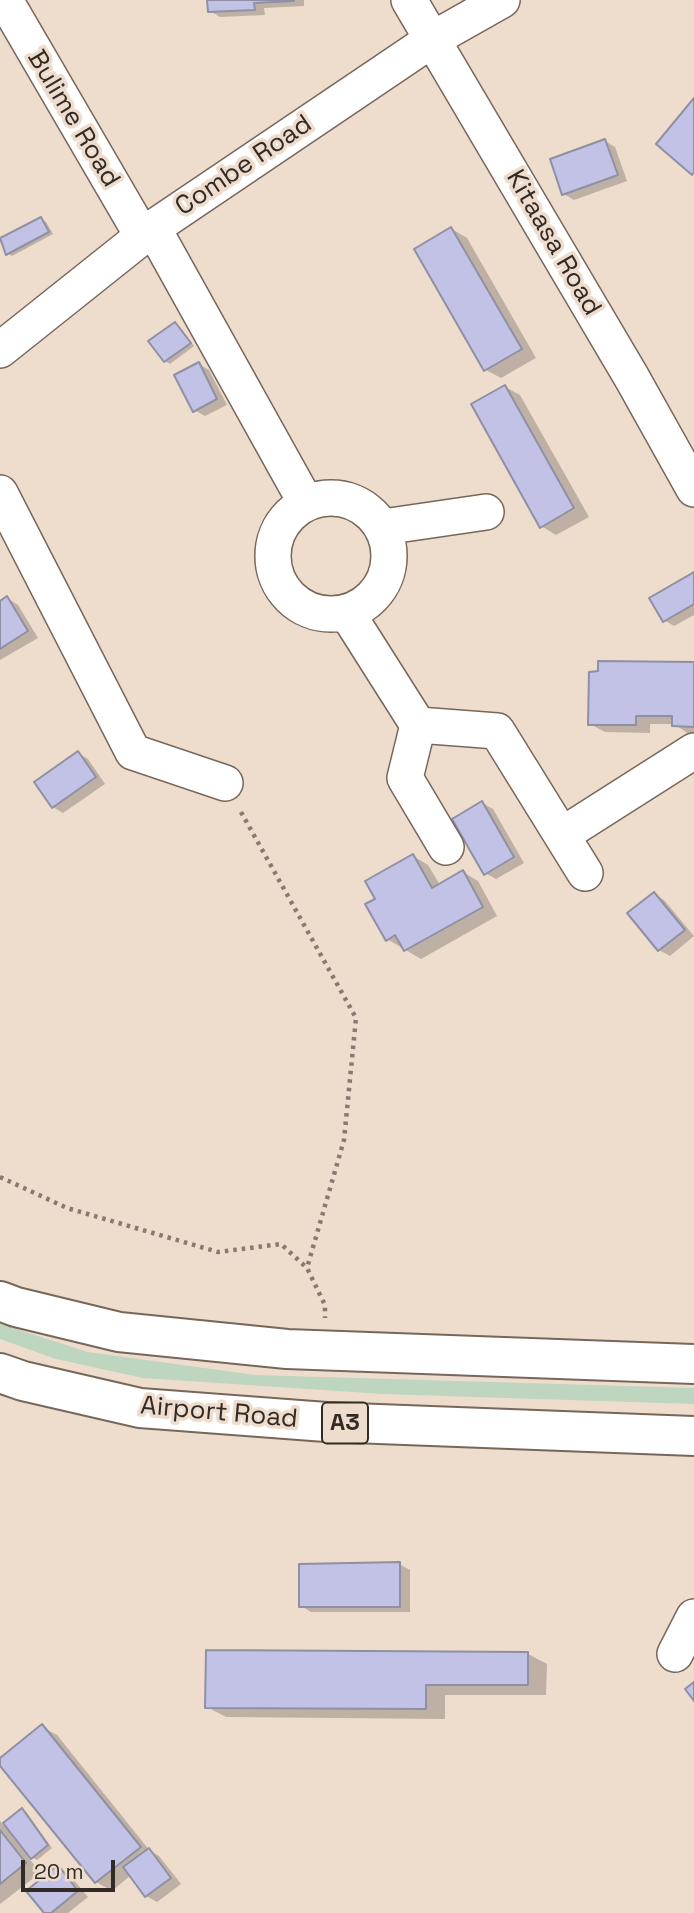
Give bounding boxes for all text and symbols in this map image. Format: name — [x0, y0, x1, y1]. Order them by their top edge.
street label: Bulime Road — [20, 45, 126, 193]
street label: Combe Road — [170, 109, 318, 223]
street label: Kitaasa Road — [499, 165, 607, 321]
street label: Airport Road — [139, 1391, 299, 1435]
road number: A3 — [322, 1402, 368, 1443]
scale bar — [24, 1846, 119, 1890]
text: 20 m — [34, 1858, 84, 1885]

